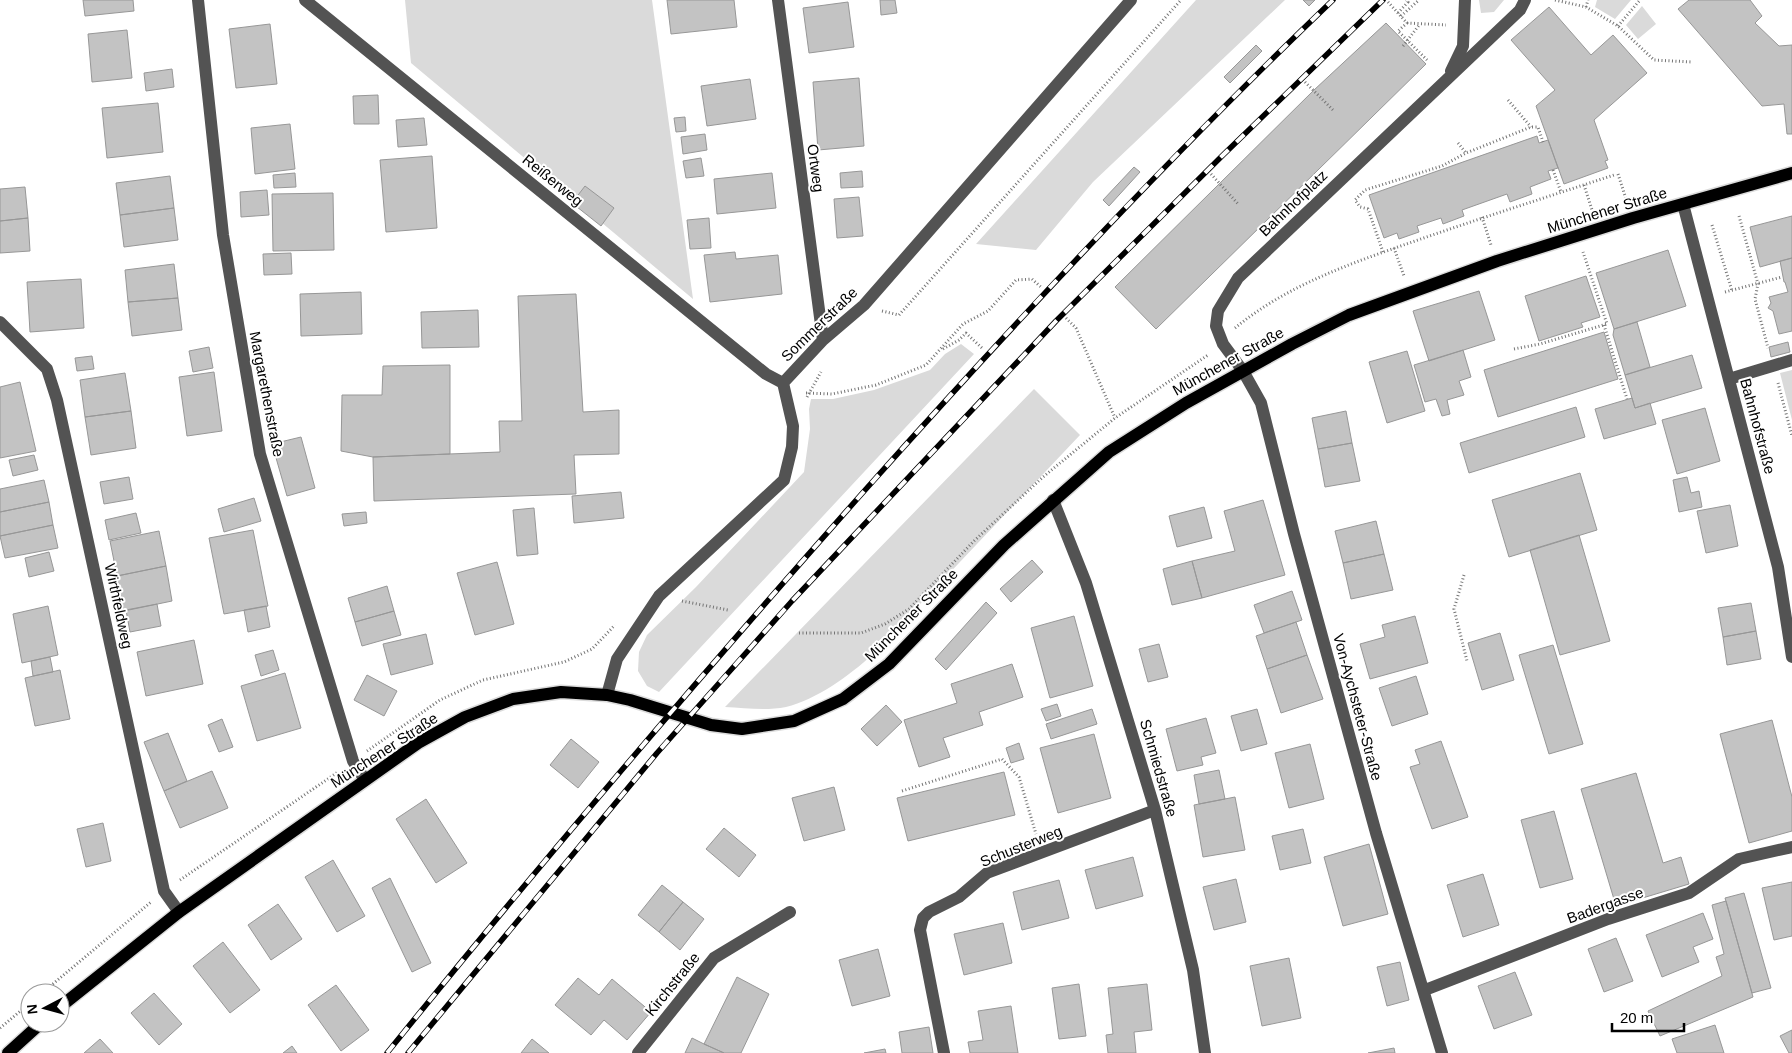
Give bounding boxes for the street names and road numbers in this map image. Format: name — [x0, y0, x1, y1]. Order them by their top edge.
street label: Ortweg — [804, 143, 828, 193]
street label: Reißerweg — [519, 151, 587, 209]
street label: Bahnhofplatz — [1256, 166, 1330, 240]
street label: Münchener Straße — [1545, 184, 1669, 236]
street label: Sommerstraße — [777, 283, 861, 365]
street label: Münchener Straße — [1170, 323, 1286, 399]
street label: Margarethenstraße — [246, 330, 288, 458]
street label: Bahnhofstraße — [1737, 376, 1779, 476]
street label: Wirthfeldweg — [102, 562, 136, 650]
street label: Münchener Straße — [861, 565, 961, 665]
street label: Von-Aychsteter-Straße — [1330, 632, 1386, 782]
street label: Münchener Straße — [327, 709, 441, 791]
street label: Schmiedstraße — [1137, 717, 1181, 819]
street label: Schusterweg — [978, 822, 1064, 870]
street label: Badergasse — [1564, 883, 1646, 927]
street label: Kirchstraße — [641, 949, 703, 1019]

